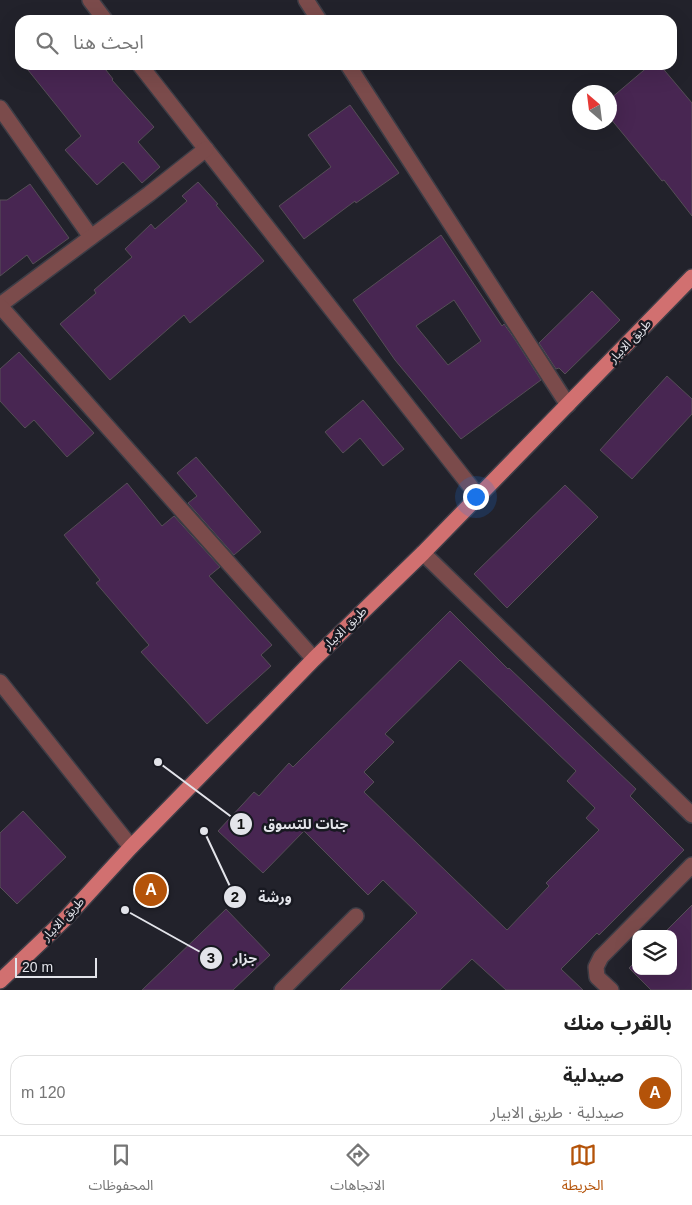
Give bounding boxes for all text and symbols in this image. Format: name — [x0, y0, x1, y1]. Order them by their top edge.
search box — [15, 15, 677, 70]
icon: search — [33, 29, 61, 57]
text: ابحث هنا — [73, 32, 144, 53]
north arrow — [572, 85, 617, 130]
street label: طريق الابيار — [605, 317, 655, 367]
your location — [463, 484, 489, 510]
street label: طريق الابيار — [320, 604, 370, 653]
callout: جنات للتسوق — [229, 809, 358, 838]
text: 1 — [237, 815, 245, 832]
text: جنات للتسوق — [264, 816, 349, 832]
pin: A — [135, 871, 167, 909]
callout: ورشة — [223, 882, 301, 911]
text: 2 — [231, 888, 239, 905]
text: ورشة — [258, 889, 292, 906]
street label: طريق الابيار — [38, 895, 88, 945]
map controls — [632, 930, 677, 975]
button: layers — [632, 930, 677, 975]
callout: جزار — [198, 943, 268, 972]
text: 3 — [207, 949, 215, 966]
text: جزار — [232, 950, 257, 967]
scale bar — [15, 955, 98, 978]
text: 20 m — [22, 959, 53, 975]
text: بالقرب منك — [564, 1011, 672, 1034]
text: صيدلية — [563, 1065, 624, 1086]
text: 120 m — [21, 1084, 65, 1101]
text: A — [649, 1084, 661, 1101]
text: صيدلية · طريق الابيار — [490, 1104, 624, 1121]
tab: المحفوظات — [88, 1141, 153, 1200]
tab: الاتجاهات — [330, 1141, 385, 1200]
tab: الخريطة — [562, 1141, 604, 1200]

